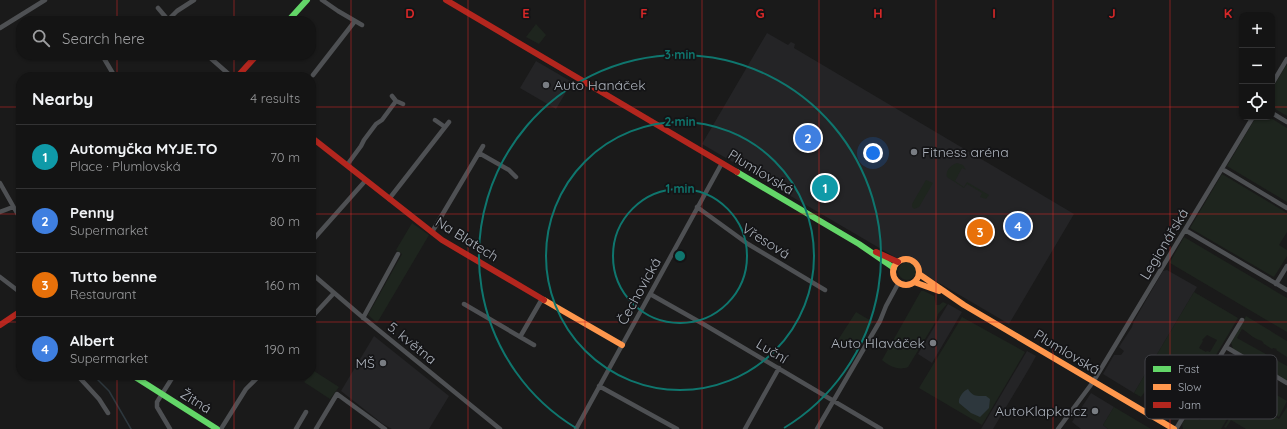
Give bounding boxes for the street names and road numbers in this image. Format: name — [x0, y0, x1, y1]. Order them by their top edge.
street label: Plumlovská — [725, 145, 797, 199]
street label: Legionářská — [1136, 205, 1192, 283]
street label: Na Blatech — [432, 213, 502, 265]
street label: Vřesová — [739, 219, 793, 263]
street label: Čechovická — [613, 254, 665, 328]
street label: 5. května — [384, 318, 440, 368]
street label: Plumlovská — [1031, 325, 1103, 379]
street label: Luční — [753, 335, 791, 367]
street label: Žitná — [177, 385, 215, 417]

